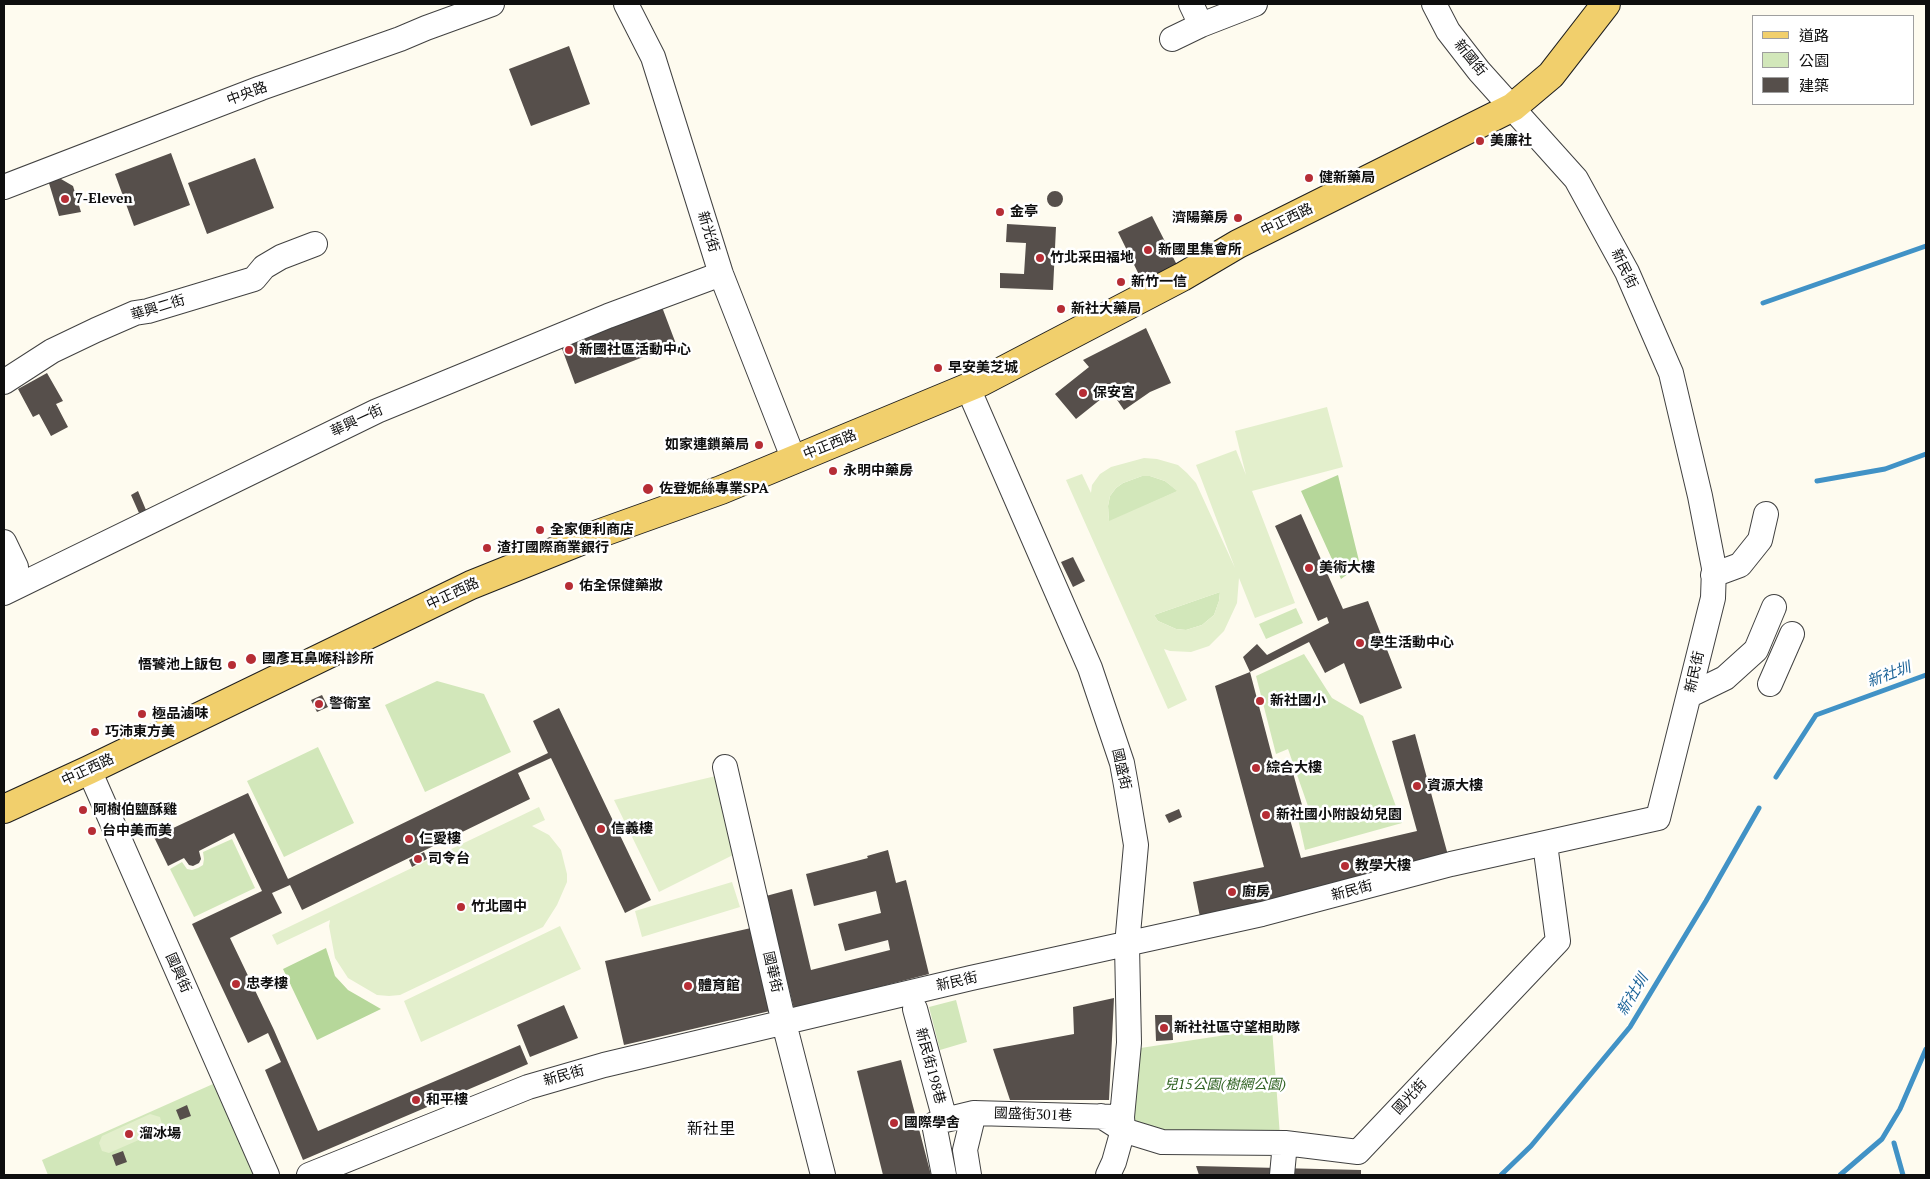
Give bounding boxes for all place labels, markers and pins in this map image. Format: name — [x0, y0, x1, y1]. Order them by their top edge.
place label: 美廉社 — [1490, 133, 1532, 149]
marker: 美廉社 — [1474, 135, 1486, 147]
place label: 健新藥局 — [1319, 170, 1375, 186]
marker: 健新藥局 — [1303, 172, 1315, 184]
place label: 7-Eleven — [75, 191, 133, 207]
marker: 7-Eleven — [59, 193, 71, 205]
place label: 金亭 — [1010, 204, 1038, 220]
marker: 金亭 — [994, 206, 1006, 218]
place label: 濟陽藥房 — [1172, 210, 1228, 226]
marker: 濟陽藥房 — [1232, 212, 1244, 224]
place label: 新國里集會所 — [1158, 242, 1242, 258]
marker: 新國里集會所 — [1142, 244, 1154, 256]
place label: 竹北采田福地 — [1050, 250, 1134, 266]
marker: 竹北采田福地 — [1034, 252, 1046, 264]
place label: 新竹一信 — [1131, 274, 1187, 290]
marker: 新竹一信 — [1115, 276, 1127, 288]
place label: 新社大藥局 — [1071, 301, 1141, 317]
marker: 新社大藥局 — [1055, 303, 1067, 315]
place label: 新國社區活動中心 — [579, 342, 691, 358]
marker: 新國社區活動中心 — [563, 344, 575, 356]
place label: 早安美芝城 — [948, 360, 1018, 376]
marker: 早安美芝城 — [932, 362, 944, 374]
place label: 保安宮 — [1093, 385, 1135, 401]
marker: 保安宮 — [1077, 387, 1089, 399]
place label: 如家連鎖藥局 — [665, 437, 749, 453]
marker: 如家連鎖藥局 — [753, 439, 765, 451]
place label: 永明中藥房 — [843, 463, 913, 479]
marker: 永明中藥房 — [827, 465, 839, 477]
place label: 佐登妮絲專業SPA — [659, 481, 769, 497]
marker: 佐登妮絲專業SPA — [641, 482, 655, 496]
place label: 全家便利商店 — [550, 522, 634, 538]
marker: 全家便利商店 — [534, 524, 546, 536]
place label: 渣打國際商業銀行 — [497, 540, 609, 556]
marker: 渣打國際商業銀行 — [481, 542, 493, 554]
place label: 美術大樓 — [1319, 560, 1375, 576]
marker: 美術大樓 — [1303, 562, 1315, 574]
place label: 佑全保健藥妝 — [579, 578, 663, 594]
marker: 佑全保健藥妝 — [563, 580, 575, 592]
place label: 學生活動中心 — [1370, 635, 1454, 651]
marker: 學生活動中心 — [1354, 637, 1366, 649]
place label: 國彥耳鼻喉科診所 — [262, 651, 374, 667]
marker: 國彥耳鼻喉科診所 — [244, 652, 258, 666]
place label: 悟饕池上飯包 — [138, 657, 222, 673]
marker: 悟饕池上飯包 — [226, 659, 238, 671]
place label: 新社國小 — [1270, 693, 1326, 709]
marker: 新社國小 — [1254, 695, 1266, 707]
place label: 警衛室 — [329, 696, 371, 712]
marker: 警衛室 — [313, 698, 325, 710]
place label: 極品滷味 — [152, 706, 208, 722]
marker: 極品滷味 — [136, 708, 148, 720]
place label: 巧沛東方美 — [105, 724, 175, 740]
marker: 巧沛東方美 — [89, 726, 101, 738]
place label: 綜合大樓 — [1266, 760, 1322, 776]
marker: 綜合大樓 — [1250, 762, 1262, 774]
place label: 資源大樓 — [1427, 778, 1483, 794]
marker: 資源大樓 — [1411, 780, 1423, 792]
place label: 阿樹伯鹽酥雞 — [93, 802, 177, 818]
marker: 阿樹伯鹽酥雞 — [77, 804, 89, 816]
place label: 新社國小附設幼兒園 — [1276, 807, 1402, 823]
marker: 新社國小附設幼兒園 — [1260, 809, 1272, 821]
place label: 信義樓 — [611, 821, 653, 837]
place label: 台中美而美 — [102, 823, 172, 839]
marker: 信義樓 — [595, 823, 607, 835]
marker: 台中美而美 — [86, 825, 98, 837]
place label: 仁愛樓 — [419, 831, 461, 847]
marker: 仁愛樓 — [403, 833, 415, 845]
place label: 司令台 — [428, 851, 470, 867]
marker: 司令台 — [412, 853, 424, 865]
place label: 教學大樓 — [1355, 858, 1411, 874]
marker: 教學大樓 — [1339, 860, 1351, 872]
place label: 廚房 — [1242, 884, 1270, 900]
marker: 廚房 — [1226, 886, 1238, 898]
place label: 竹北國中 — [471, 899, 527, 915]
marker: 竹北國中 — [455, 901, 467, 913]
place label: 忠孝樓 — [246, 976, 288, 992]
marker: 忠孝樓 — [230, 978, 242, 990]
place label: 體育館 — [698, 978, 740, 994]
marker: 體育館 — [682, 980, 694, 992]
place label: 新社社區守望相助隊 — [1174, 1020, 1300, 1036]
marker: 新社社區守望相助隊 — [1158, 1022, 1170, 1034]
place label: 和平樓 — [426, 1092, 468, 1108]
marker: 和平樓 — [410, 1094, 422, 1106]
place label: 國際學舍 — [904, 1115, 960, 1131]
marker: 國際學舍 — [888, 1117, 900, 1129]
place label: 溜冰場 — [139, 1126, 181, 1142]
marker: 溜冰場 — [123, 1128, 135, 1140]

